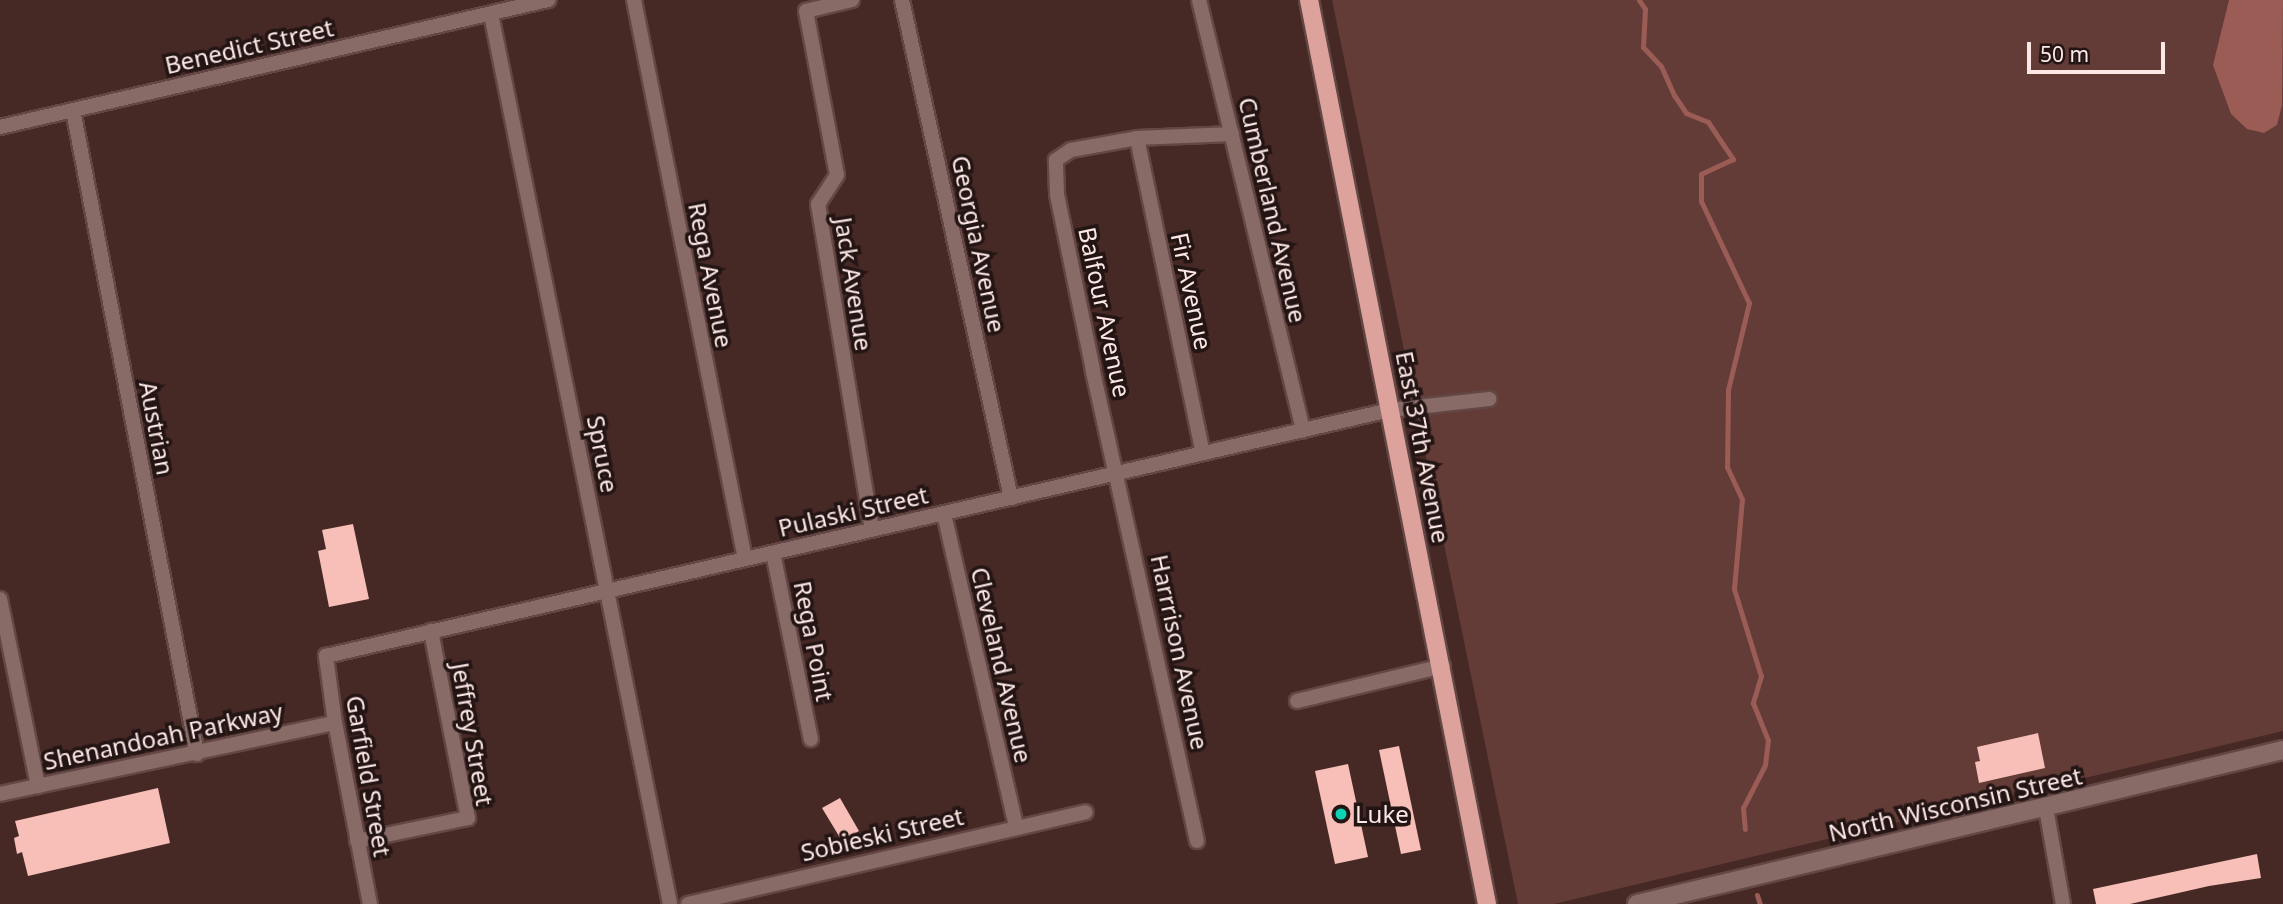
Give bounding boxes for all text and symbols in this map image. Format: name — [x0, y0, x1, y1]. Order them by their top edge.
street label: Benedict Street — [162, 13, 336, 79]
scale bar — [2031, 28, 2169, 72]
text: 50 m — [2040, 40, 2089, 68]
street label: Cumberland Avenue — [1233, 95, 1313, 325]
street label: Georgia Avenue — [946, 153, 1012, 335]
street label: Rega Avenue — [683, 200, 739, 350]
street label: Jack Avenue — [829, 215, 879, 353]
street label: Balfour Avenue — [1073, 224, 1137, 400]
street label: Fir Avenue — [1166, 230, 1218, 352]
street label: East 37th Avenue — [1390, 349, 1456, 545]
street label: Austrian — [134, 379, 180, 477]
street label: Spruce — [581, 413, 625, 495]
street label: Pulaski Street — [775, 480, 931, 542]
street label: Harrrison Avenue — [1145, 552, 1215, 752]
street label: Cleveland Avenue — [965, 564, 1039, 766]
street label: Rega Point — [788, 579, 840, 703]
street label: Jeffrey Street — [446, 660, 500, 808]
street label: Garfield Street — [341, 693, 397, 859]
street label: Shenandoah Parkway — [41, 697, 285, 775]
street label: North Wisconsin Street — [1826, 761, 2084, 847]
place label: Luke — [1355, 800, 1409, 828]
street label: Sobieski Street — [798, 801, 966, 867]
marker: Luke — [1333, 806, 1349, 822]

